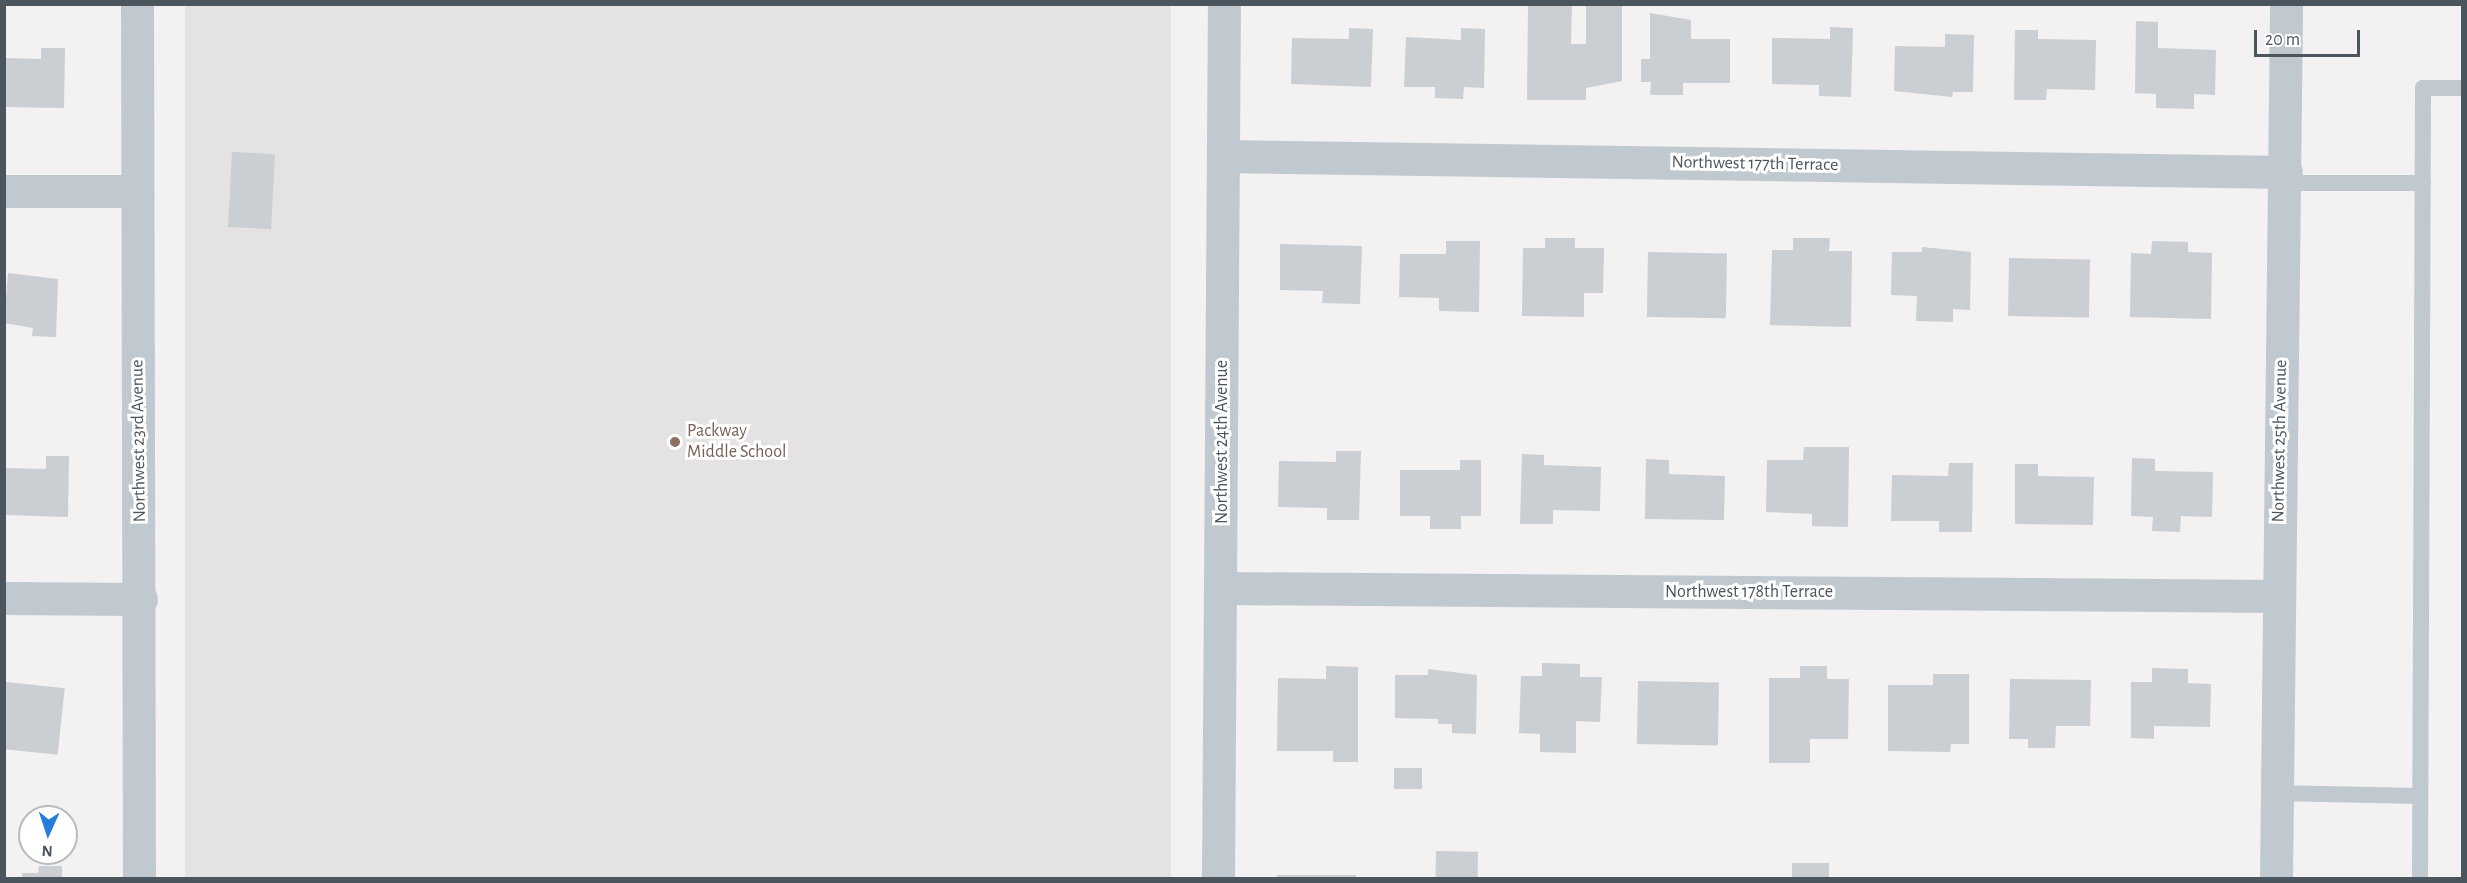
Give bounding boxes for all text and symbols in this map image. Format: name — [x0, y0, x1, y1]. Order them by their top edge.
scale bar — [2257, 18, 2364, 56]
text: 20 m — [2265, 31, 2300, 49]
street label: Northwest 177th Terrace — [1671, 152, 1839, 176]
street label: Northwest 23rd Avenue — [127, 359, 151, 523]
street label: Northwest 25th Avenue — [2268, 359, 2292, 523]
street label: Northwest 24th Avenue — [1211, 360, 1233, 524]
place label: Packway Middle School — [687, 421, 786, 464]
marker: Packway Middle School — [668, 435, 682, 449]
street label: Northwest 178th Terrace — [1665, 581, 1833, 603]
north arrow — [18, 805, 78, 865]
text: N — [41, 843, 53, 859]

